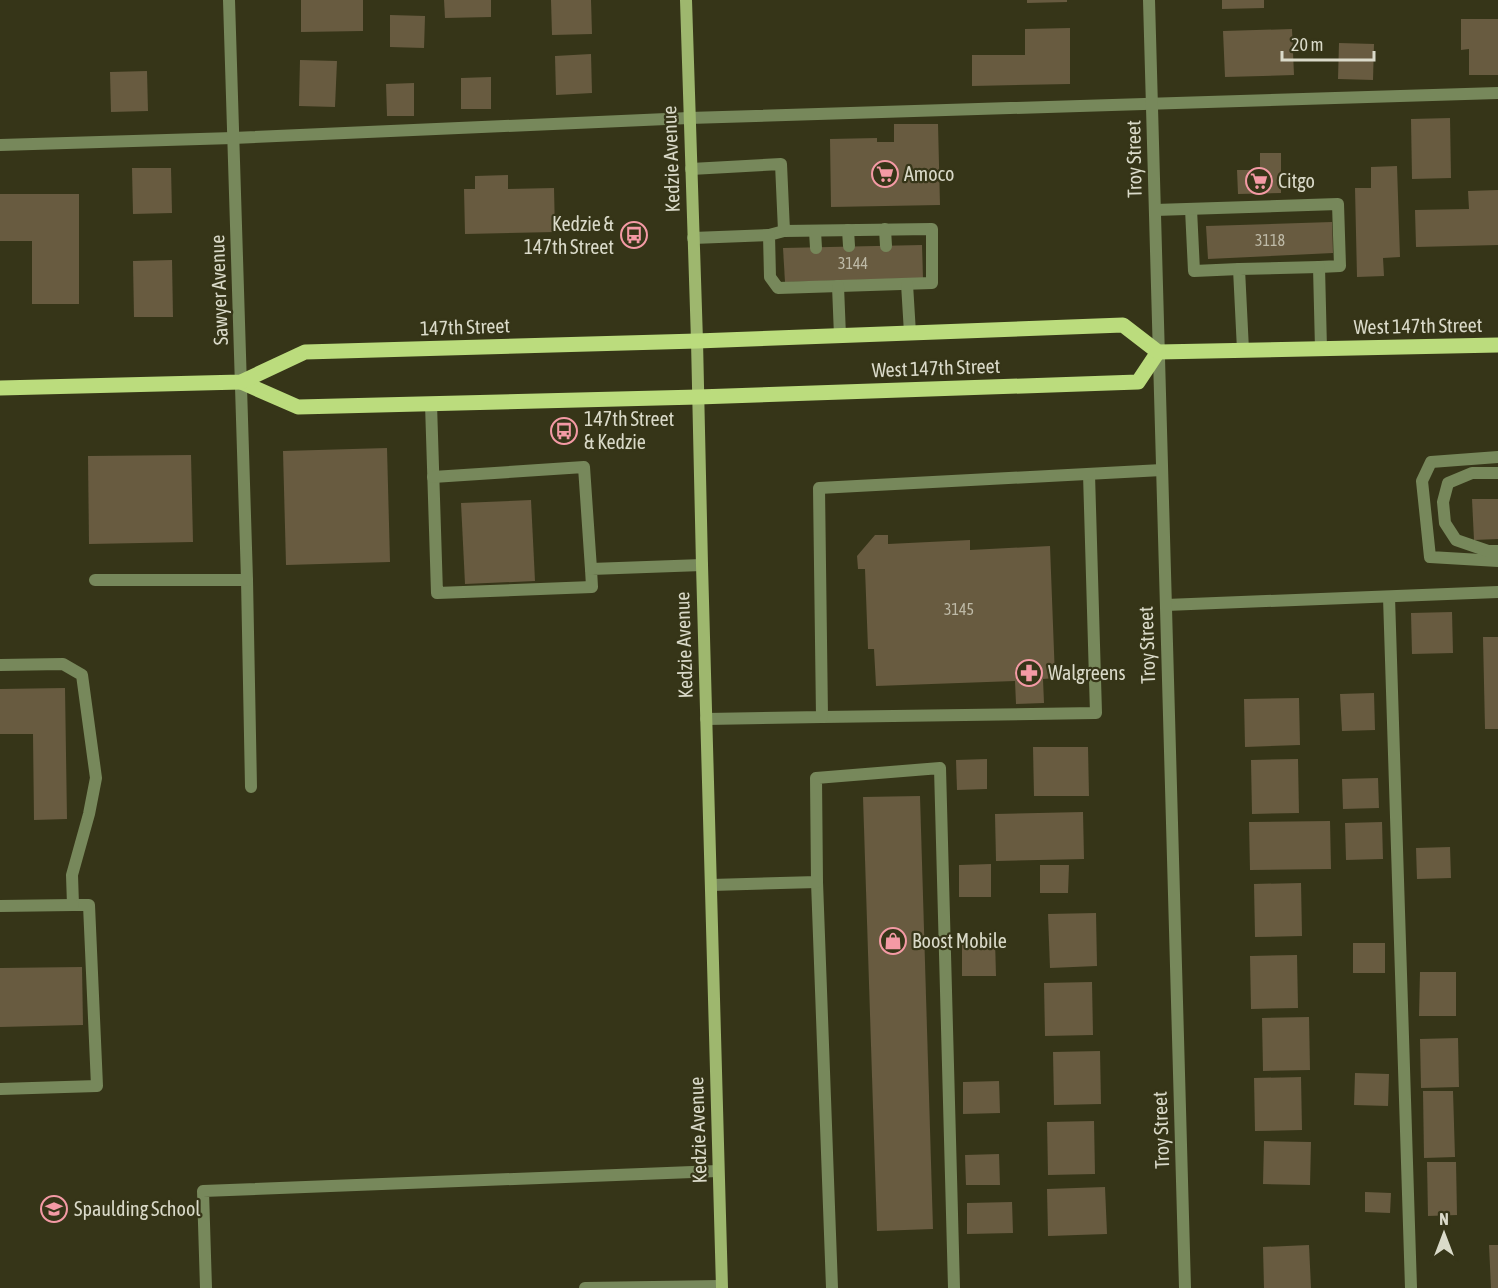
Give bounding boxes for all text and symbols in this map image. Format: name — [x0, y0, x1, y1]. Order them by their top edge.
scale bar — [1282, 24, 1374, 62]
text: 20 m — [1291, 34, 1323, 55]
street label: Kedzie Avenue — [657, 105, 684, 213]
street label: Troy Street — [1121, 120, 1146, 198]
supermarket icon: Amoco — [870, 159, 900, 189]
place label: Amoco — [904, 162, 954, 185]
supermarket icon: Citgo — [1244, 166, 1274, 196]
place label: Citgo — [1278, 169, 1315, 192]
place label: Kedzie & 147th Street — [524, 212, 615, 258]
bus stop icon: Kedzie & 147th Street — [619, 220, 649, 250]
house number: 3118 — [1255, 231, 1285, 249]
street label: Sawyer Avenue — [205, 234, 232, 346]
house number: 3144 — [838, 254, 868, 272]
street label: 147th Street — [419, 313, 511, 340]
street label: West 147th Street — [1353, 313, 1483, 338]
street label: West 147th Street — [871, 354, 1001, 381]
place label: 147th Street & Kedzie — [584, 407, 675, 453]
bus stop icon: 147th Street & Kedzie — [549, 416, 579, 446]
street label: Kedzie Avenue — [670, 591, 697, 699]
house number: 3145 — [944, 600, 974, 618]
street label: Troy Street — [1134, 606, 1159, 684]
pharmacy icon: Walgreens — [1014, 658, 1044, 688]
place label: Walgreens — [1048, 661, 1126, 684]
shop icon: Boost Mobile — [878, 926, 908, 956]
place label: Boost Mobile — [912, 929, 1007, 952]
street label: Kedzie Avenue — [684, 1076, 711, 1184]
street label: Troy Street — [1148, 1091, 1173, 1169]
school or university icon: Spaulding School — [39, 1194, 69, 1224]
place label: Spaulding School — [74, 1197, 201, 1220]
north arrow — [1414, 1204, 1474, 1264]
text: N — [1439, 1210, 1449, 1228]

